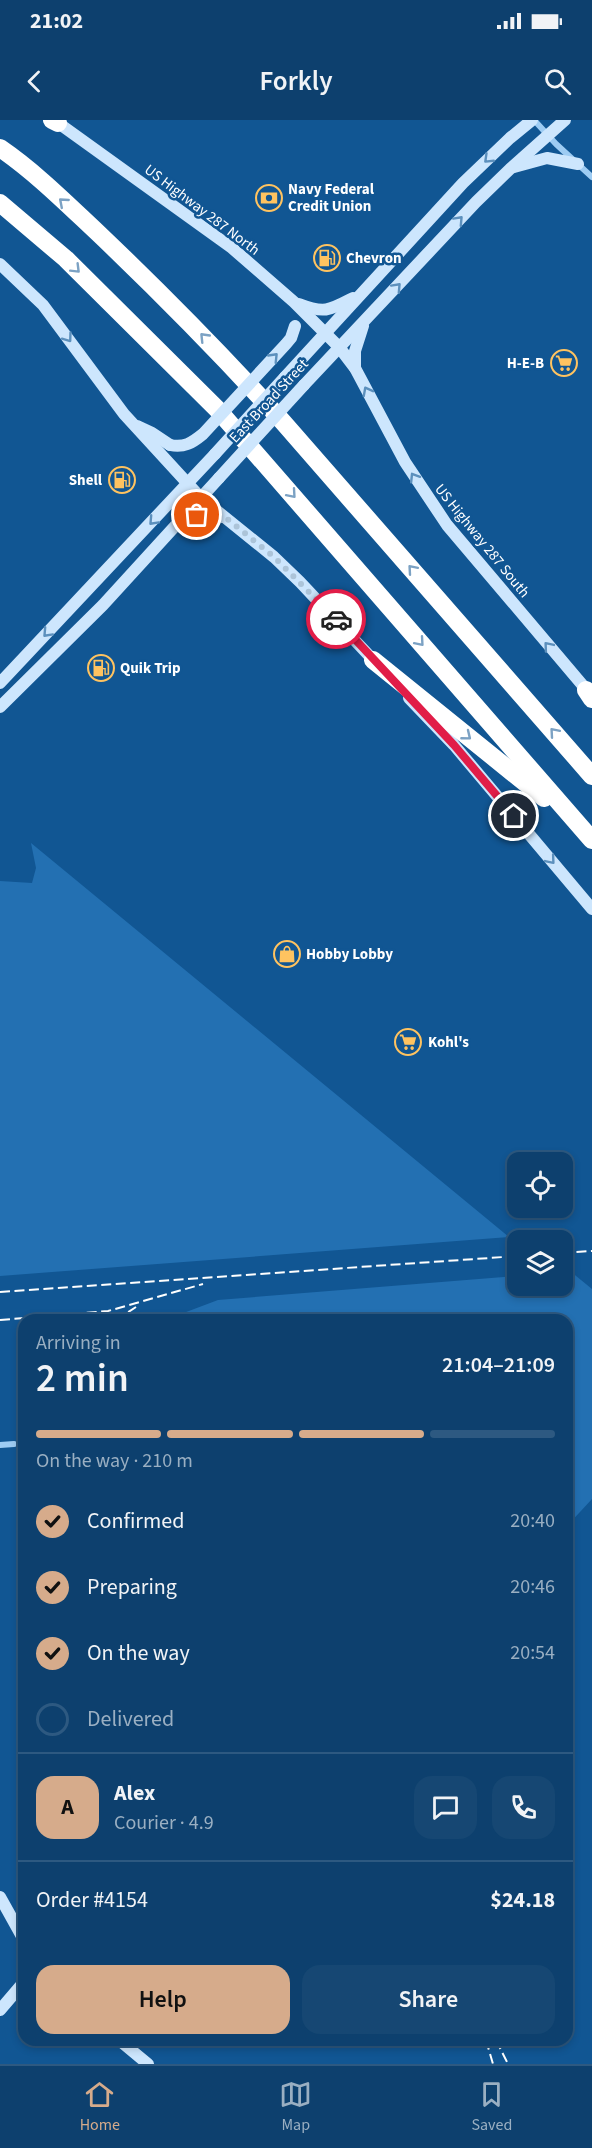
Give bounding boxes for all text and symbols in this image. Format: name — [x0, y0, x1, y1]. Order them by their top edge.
text: 21:02 — [30, 5, 83, 37]
text: Forkly — [259, 62, 333, 101]
icon: back — [18, 65, 51, 98]
icon: search — [541, 65, 574, 98]
one-way arrow — [485, 152, 495, 163]
street label: US Highway 287 North — [140, 160, 264, 260]
place label: Navy Federal Credit Union — [288, 179, 375, 217]
bank icon: Navy Federal Credit Union — [254, 183, 284, 213]
one-way arrow — [59, 198, 70, 209]
one-way arrow — [452, 217, 463, 227]
fuel station icon: Chevron — [312, 243, 342, 273]
place label: Chevron — [346, 248, 402, 269]
one-way arrow — [69, 262, 80, 273]
one-way arrow — [390, 283, 401, 294]
one-way arrow — [61, 331, 72, 342]
one-way arrow — [200, 333, 211, 344]
supermarket icon: H-E-B — [549, 348, 579, 378]
one-way arrow — [267, 353, 278, 364]
place label: H-E-B — [507, 353, 544, 374]
street label: East Broad Street — [225, 354, 313, 448]
one-way arrow — [363, 387, 374, 397]
fuel station icon: Shell — [107, 465, 137, 495]
place label: Shell — [69, 470, 103, 491]
one-way arrow — [409, 473, 421, 483]
street label: US Highway 287 South — [430, 480, 534, 602]
one-way arrow — [285, 487, 296, 498]
pin — [171, 489, 222, 540]
icon: bag — [180, 498, 213, 531]
one-way arrow — [150, 513, 161, 524]
one-way arrow — [408, 565, 419, 576]
courier — [306, 589, 366, 649]
icon: car — [320, 603, 353, 636]
one-way arrow — [44, 625, 55, 636]
one-way arrow — [413, 635, 424, 646]
one-way arrow — [545, 642, 556, 653]
fuel station icon: Quik Trip — [86, 653, 116, 683]
place label: Quik Trip — [120, 658, 181, 679]
one-way arrow — [550, 728, 561, 739]
one-way arrow — [461, 729, 472, 740]
pin — [488, 790, 539, 841]
icon: home — [497, 799, 530, 832]
one-way arrow — [544, 853, 555, 864]
shop icon: Hobby Lobby — [272, 939, 302, 969]
place label: Hobby Lobby — [306, 944, 393, 965]
supermarket icon: Kohl's — [393, 1027, 423, 1057]
place label: Kohl's — [428, 1032, 469, 1053]
map controls — [507, 1152, 573, 1296]
button: locate — [507, 1152, 573, 1218]
button: layers — [507, 1230, 573, 1296]
text: Arriving in — [36, 1329, 121, 1357]
text: 21:04–21:09 — [442, 1349, 555, 1381]
text: 2 min — [36, 1351, 129, 1407]
text: On the way · 210 m — [36, 1447, 193, 1475]
icon: check — [36, 1505, 69, 1538]
text: Confirmed — [87, 1505, 184, 1537]
text: 20:40 — [510, 1507, 555, 1535]
icon: check — [36, 1571, 69, 1604]
text: Preparing — [87, 1571, 177, 1603]
text: 20:46 — [510, 1573, 555, 1601]
icon: check — [36, 1637, 69, 1670]
text: On the way — [87, 1637, 190, 1669]
text: 20:54 — [510, 1639, 555, 1667]
text: Delivered — [87, 1703, 174, 1735]
button: chat — [414, 1776, 477, 1839]
button: phone — [492, 1776, 555, 1839]
text: Alex — [114, 1777, 155, 1809]
text: A — [61, 1791, 74, 1823]
text: Courier · 4.9 — [114, 1809, 214, 1837]
text: Order #4154 — [36, 1884, 148, 1916]
text: $24.18 — [490, 1884, 555, 1916]
button: Help — [36, 1965, 290, 2034]
button: Share — [302, 1965, 555, 2034]
tab: Home — [80, 2078, 120, 2136]
tab: Map — [279, 2078, 312, 2136]
tab: Saved — [472, 2078, 512, 2136]

